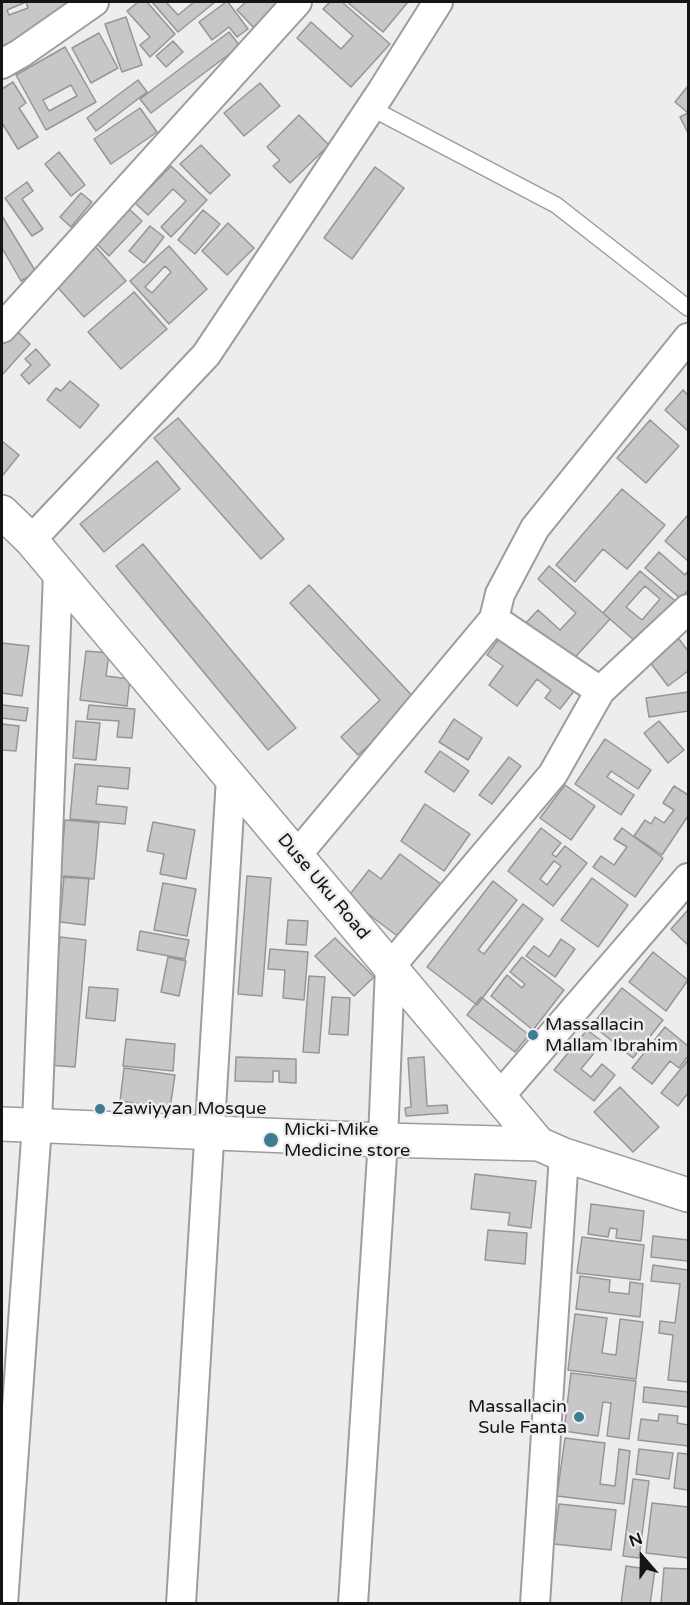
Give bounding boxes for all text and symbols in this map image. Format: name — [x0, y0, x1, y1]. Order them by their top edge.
street label: Duse Uku Road — [272, 830, 374, 944]
place label: Massallacin Mallam Ibrahim — [545, 1014, 678, 1056]
marker: Massallacin Mallam Ibrahim — [526, 1028, 540, 1042]
place label: Zawiyyan Mosque — [112, 1098, 266, 1120]
marker: Zawiyyan Mosque — [93, 1102, 107, 1116]
place label: Micki-Mike Medicine store — [284, 1119, 410, 1162]
marker: Micki-Mike Medicine store — [262, 1131, 280, 1149]
place label: Massallacin Sule Fanta — [468, 1396, 567, 1438]
marker: Massallacin Sule Fanta — [572, 1410, 586, 1424]
north arrow — [612, 1527, 672, 1587]
text: N — [626, 1528, 645, 1552]

